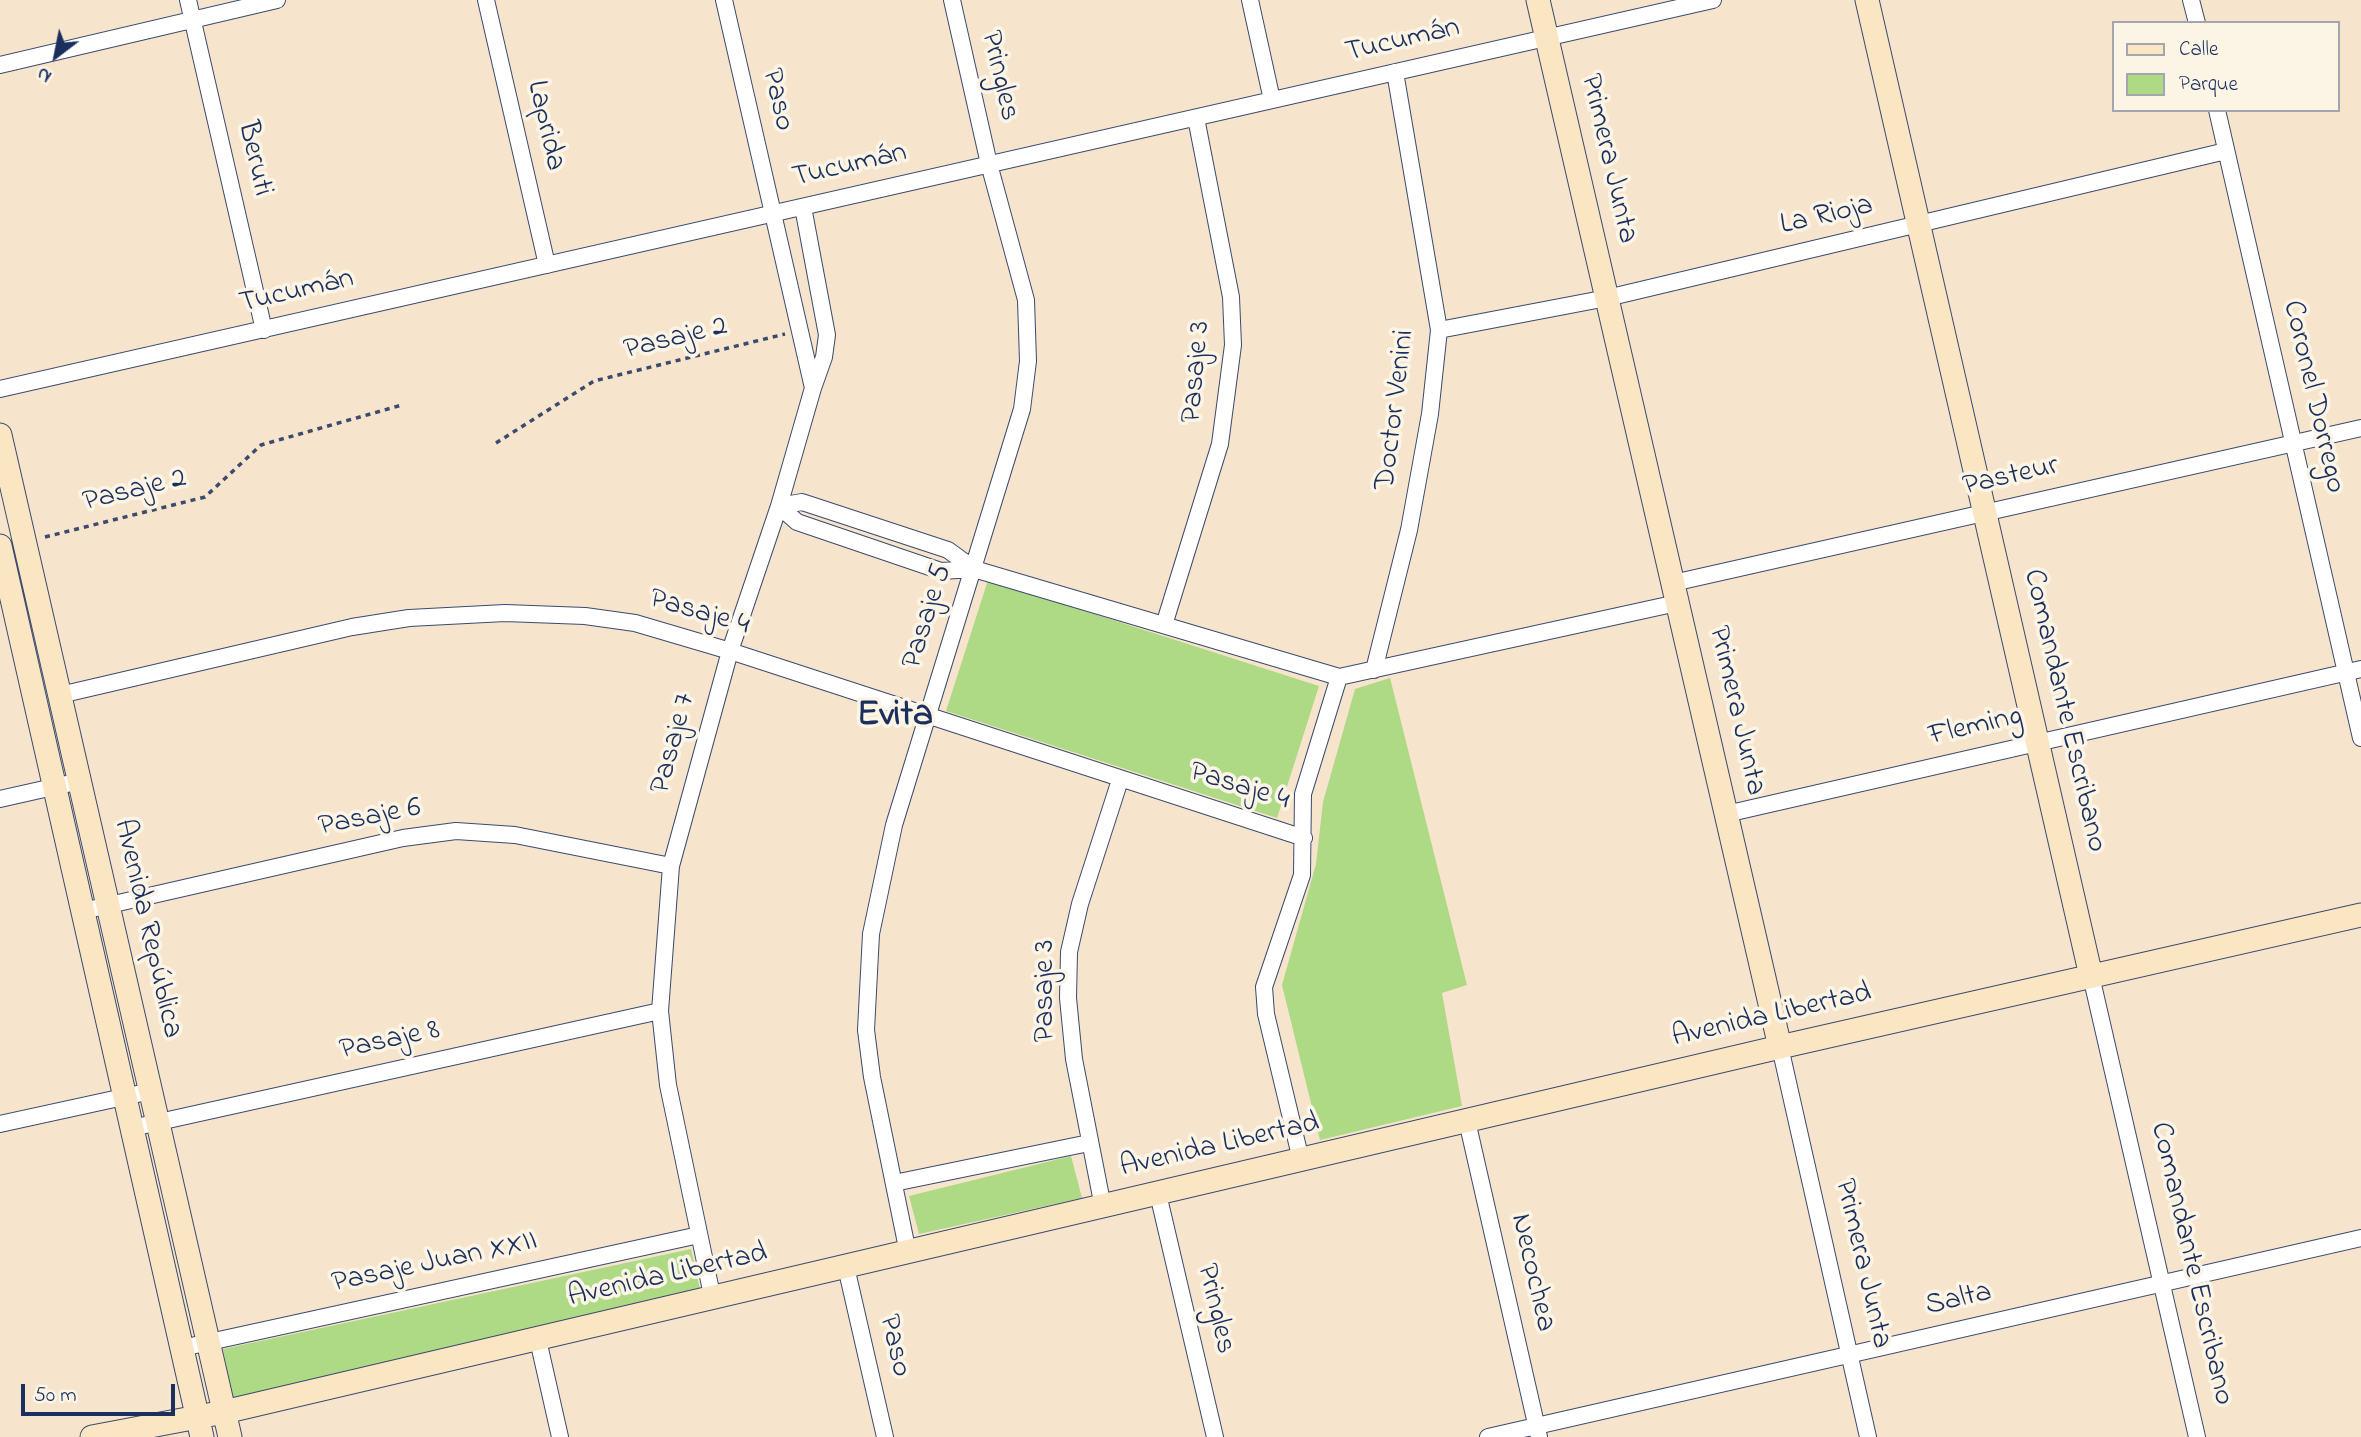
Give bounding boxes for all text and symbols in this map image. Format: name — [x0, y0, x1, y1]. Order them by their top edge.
street label: Tucumán — [1342, 11, 1464, 73]
north arrow — [21, 21, 91, 91]
legend — [2112, 21, 2340, 112]
street label: Pringles — [970, 28, 1026, 124]
text: Calle — [2179, 35, 2218, 65]
text: N — [32, 59, 57, 89]
street label: Paso — [751, 65, 801, 135]
text: Parque — [2179, 70, 2238, 100]
street label: Primera Junta — [1570, 71, 1644, 247]
street label: Laprida — [516, 77, 572, 175]
street label: Beruti — [227, 118, 279, 200]
street label: Tucumán — [789, 136, 911, 198]
street label: La Rioja — [1777, 189, 1877, 245]
street label: Tucumán — [236, 262, 358, 324]
street label: Coronel Dorrego — [2272, 297, 2352, 497]
street label: Pasaje 2 — [621, 310, 731, 370]
street label: Pasaje 3 — [1176, 319, 1220, 425]
street label: Doctor Venini — [1369, 328, 1425, 492]
street label: Pasteur — [1960, 450, 2062, 506]
street label: Pasaje 2 — [80, 462, 190, 522]
street label: Pasaje 5 — [896, 560, 962, 674]
street label: Comandante Escribano — [2013, 566, 2113, 856]
street label: Pasaje 4 — [645, 583, 753, 645]
street label: Primera Junta — [1698, 623, 1772, 799]
street label: Pasaje 7 — [644, 690, 706, 798]
district label: Evita — [857, 696, 933, 740]
street label: Fleming — [1926, 700, 2026, 756]
street label: Pasaje 4 — [1185, 756, 1293, 820]
street label: Pasaje 6 — [316, 791, 424, 847]
street label: Avenida República — [103, 816, 189, 1042]
street label: Pasaje 3 — [1029, 940, 1065, 1042]
street label: Avenida Libertad — [1669, 977, 1875, 1057]
street label: Pasaje 8 — [337, 1014, 443, 1070]
street label: Avenida Libertad — [1117, 1107, 1323, 1187]
street label: Comandante Escribano — [2140, 1119, 2240, 1409]
street label: Primera Junta — [1824, 1176, 1898, 1352]
street label: Necochea — [1500, 1211, 1562, 1335]
street label: Pasaje Juan XXII — [329, 1225, 541, 1303]
street label: Avenida Libertad — [565, 1237, 771, 1317]
street label: Pringles — [1186, 1261, 1242, 1357]
street label: Salta — [1922, 1276, 1996, 1326]
street label: Paso — [868, 1311, 918, 1381]
scale bar — [24, 1370, 178, 1414]
text: 50 m — [34, 1381, 77, 1411]

